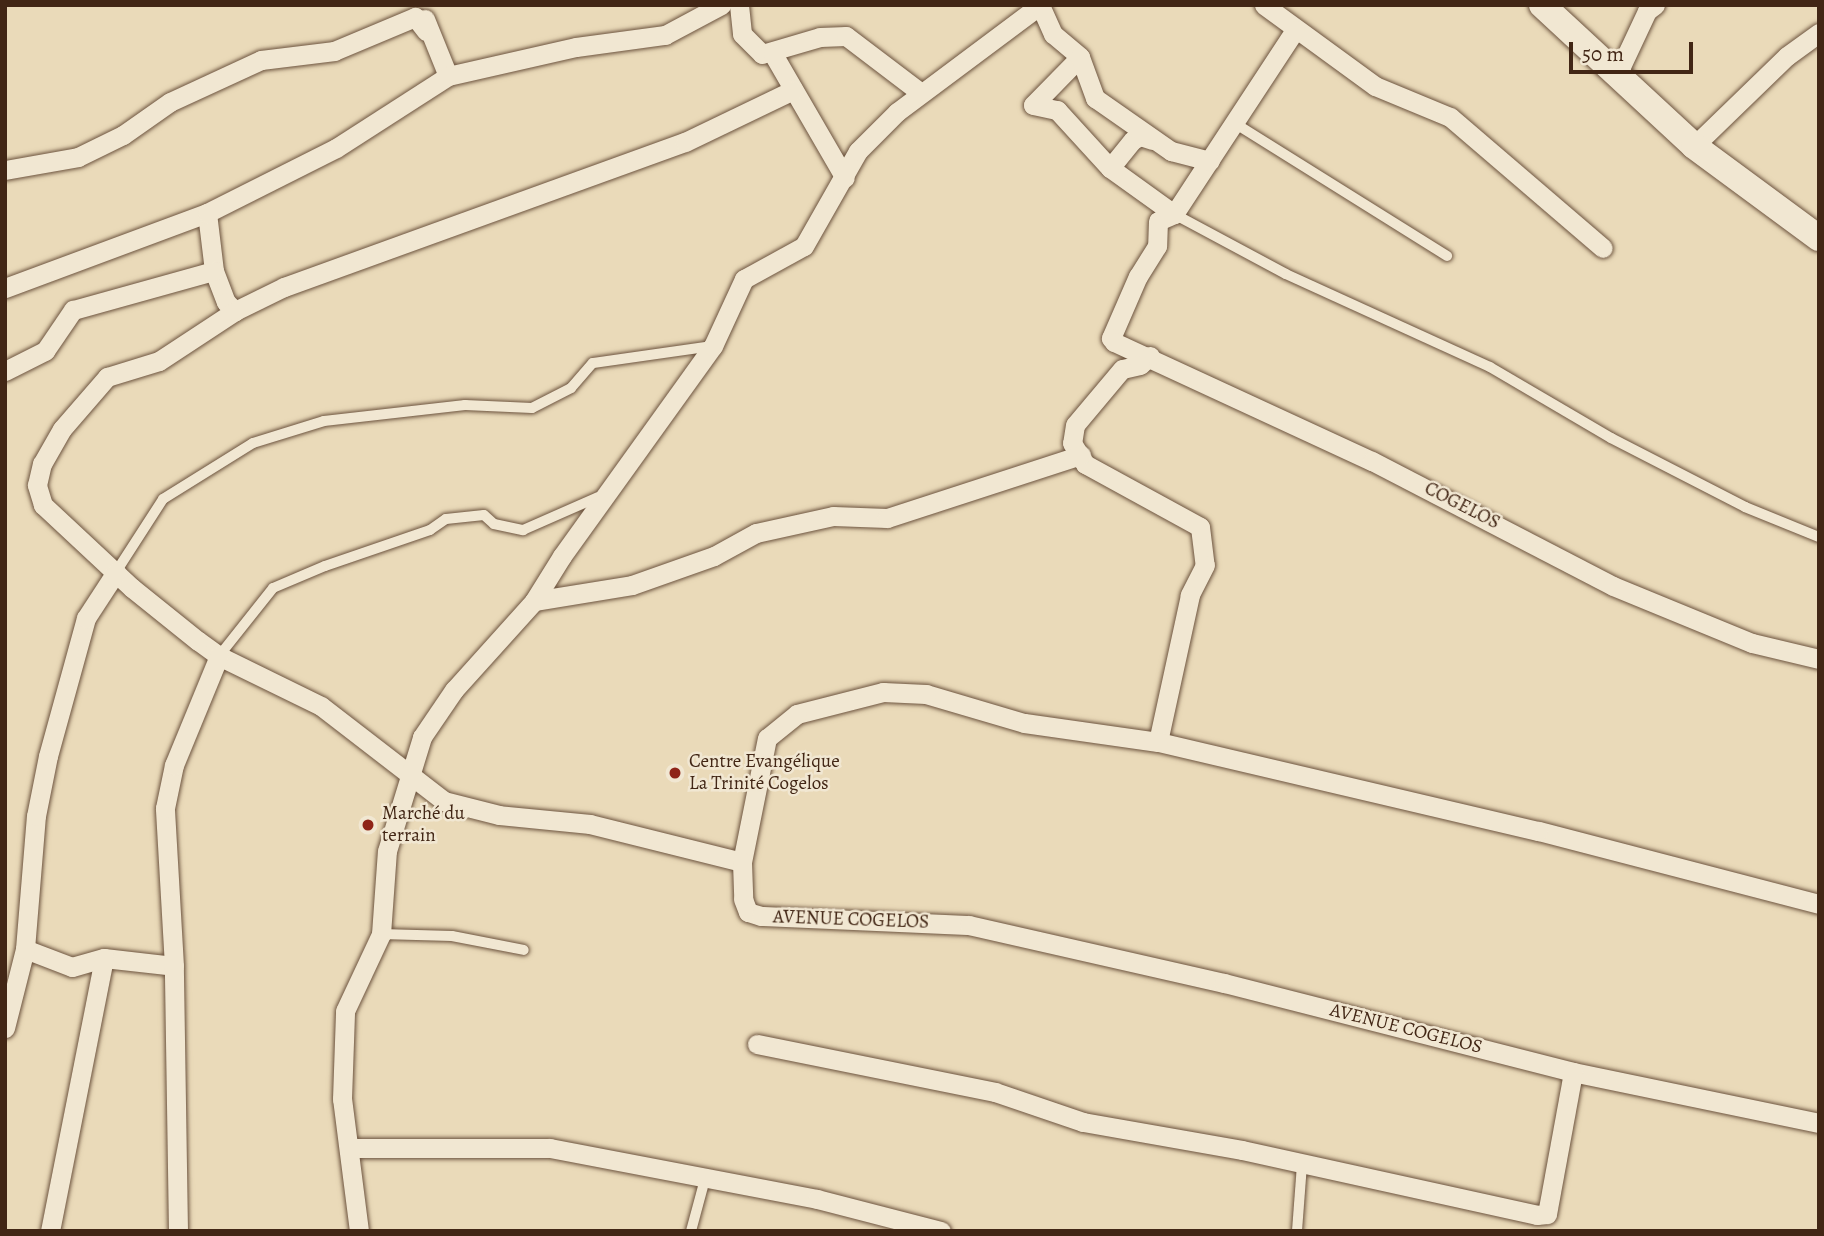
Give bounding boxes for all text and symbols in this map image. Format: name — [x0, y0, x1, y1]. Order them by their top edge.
scale bar — [1572, 28, 1696, 72]
text: 50 m — [1582, 40, 1624, 68]
street label: COGELOS — [1420, 477, 1504, 535]
place label: Centre Evangélique La Trinité Cogelos — [689, 751, 840, 795]
marker: Centre Evangélique La Trinité Cogelos — [667, 765, 683, 781]
place label: Marché du terrain — [382, 803, 465, 847]
marker: Marché du terrain — [360, 817, 376, 833]
street label: AVENUE COGELOS — [773, 906, 929, 934]
street label: AVENUE COGELOS — [1327, 999, 1485, 1059]

